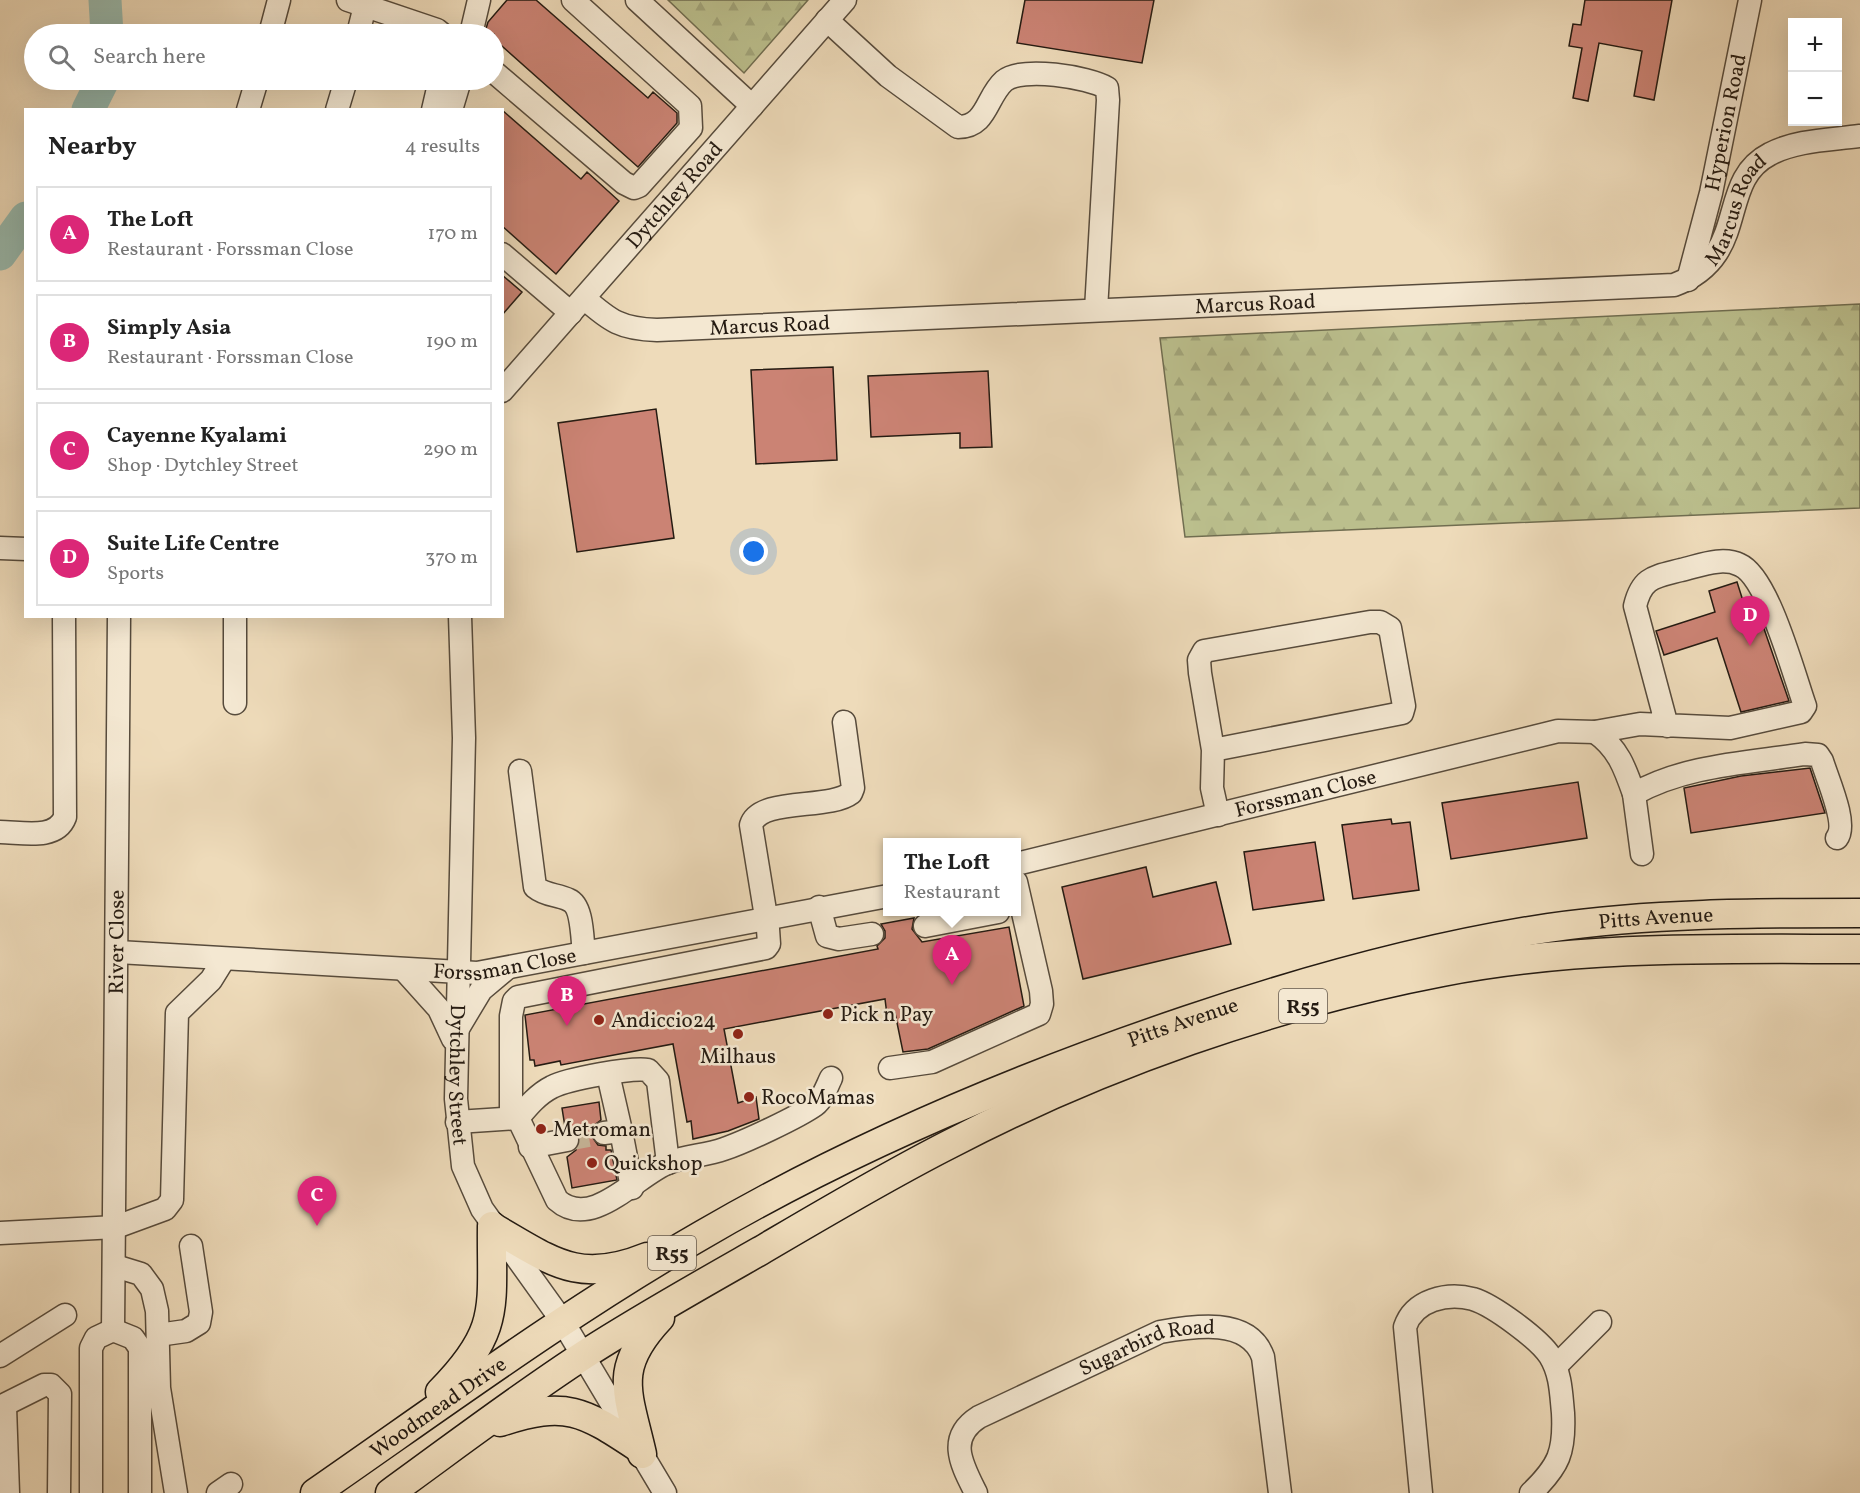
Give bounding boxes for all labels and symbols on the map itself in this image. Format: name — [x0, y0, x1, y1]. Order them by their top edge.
street label: Hyperion Road — [1699, 51, 1755, 194]
street label: Dytchley Road — [620, 136, 730, 256]
street label: Marcus Road — [1699, 148, 1773, 273]
street label: Marcus Road — [1194, 288, 1316, 322]
street label: Marcus Road — [709, 309, 831, 344]
your location — [739, 537, 768, 566]
pin: D — [1730, 596, 1770, 646]
street label: Forssman Close — [1232, 763, 1380, 826]
street label: River Close — [103, 890, 133, 995]
street label: Pitts Avenue — [1597, 902, 1714, 938]
pin: A — [932, 936, 972, 985]
street label: Forssman Close — [432, 942, 579, 990]
pin: B — [548, 976, 586, 1026]
road number: R55 — [1279, 989, 1327, 1023]
street label: Pitts Avenue — [1124, 991, 1242, 1056]
place label: Pick n Pay — [840, 1001, 934, 1030]
street label: Dytchley Street — [440, 1004, 474, 1147]
place label: Andiccio24 — [611, 1007, 716, 1036]
marker: Pick n Pay — [821, 1007, 835, 1021]
marker: Andiccio24 — [592, 1013, 606, 1027]
marker: Milhaus — [731, 1027, 745, 1041]
place label: Milhaus — [700, 1043, 776, 1072]
place label: RocoMamas — [761, 1084, 875, 1113]
marker: RocoMamas — [742, 1090, 756, 1104]
place label: Metroman — [553, 1116, 651, 1145]
marker: Metroman — [534, 1122, 548, 1136]
place label: Quickshop — [604, 1150, 703, 1179]
marker: Quickshop — [585, 1156, 599, 1170]
pin: C — [298, 1176, 336, 1226]
road number: R55 — [648, 1236, 696, 1270]
street label: Sugarbird Road — [1074, 1314, 1215, 1384]
street label: Woodmead Drive — [365, 1351, 513, 1466]

